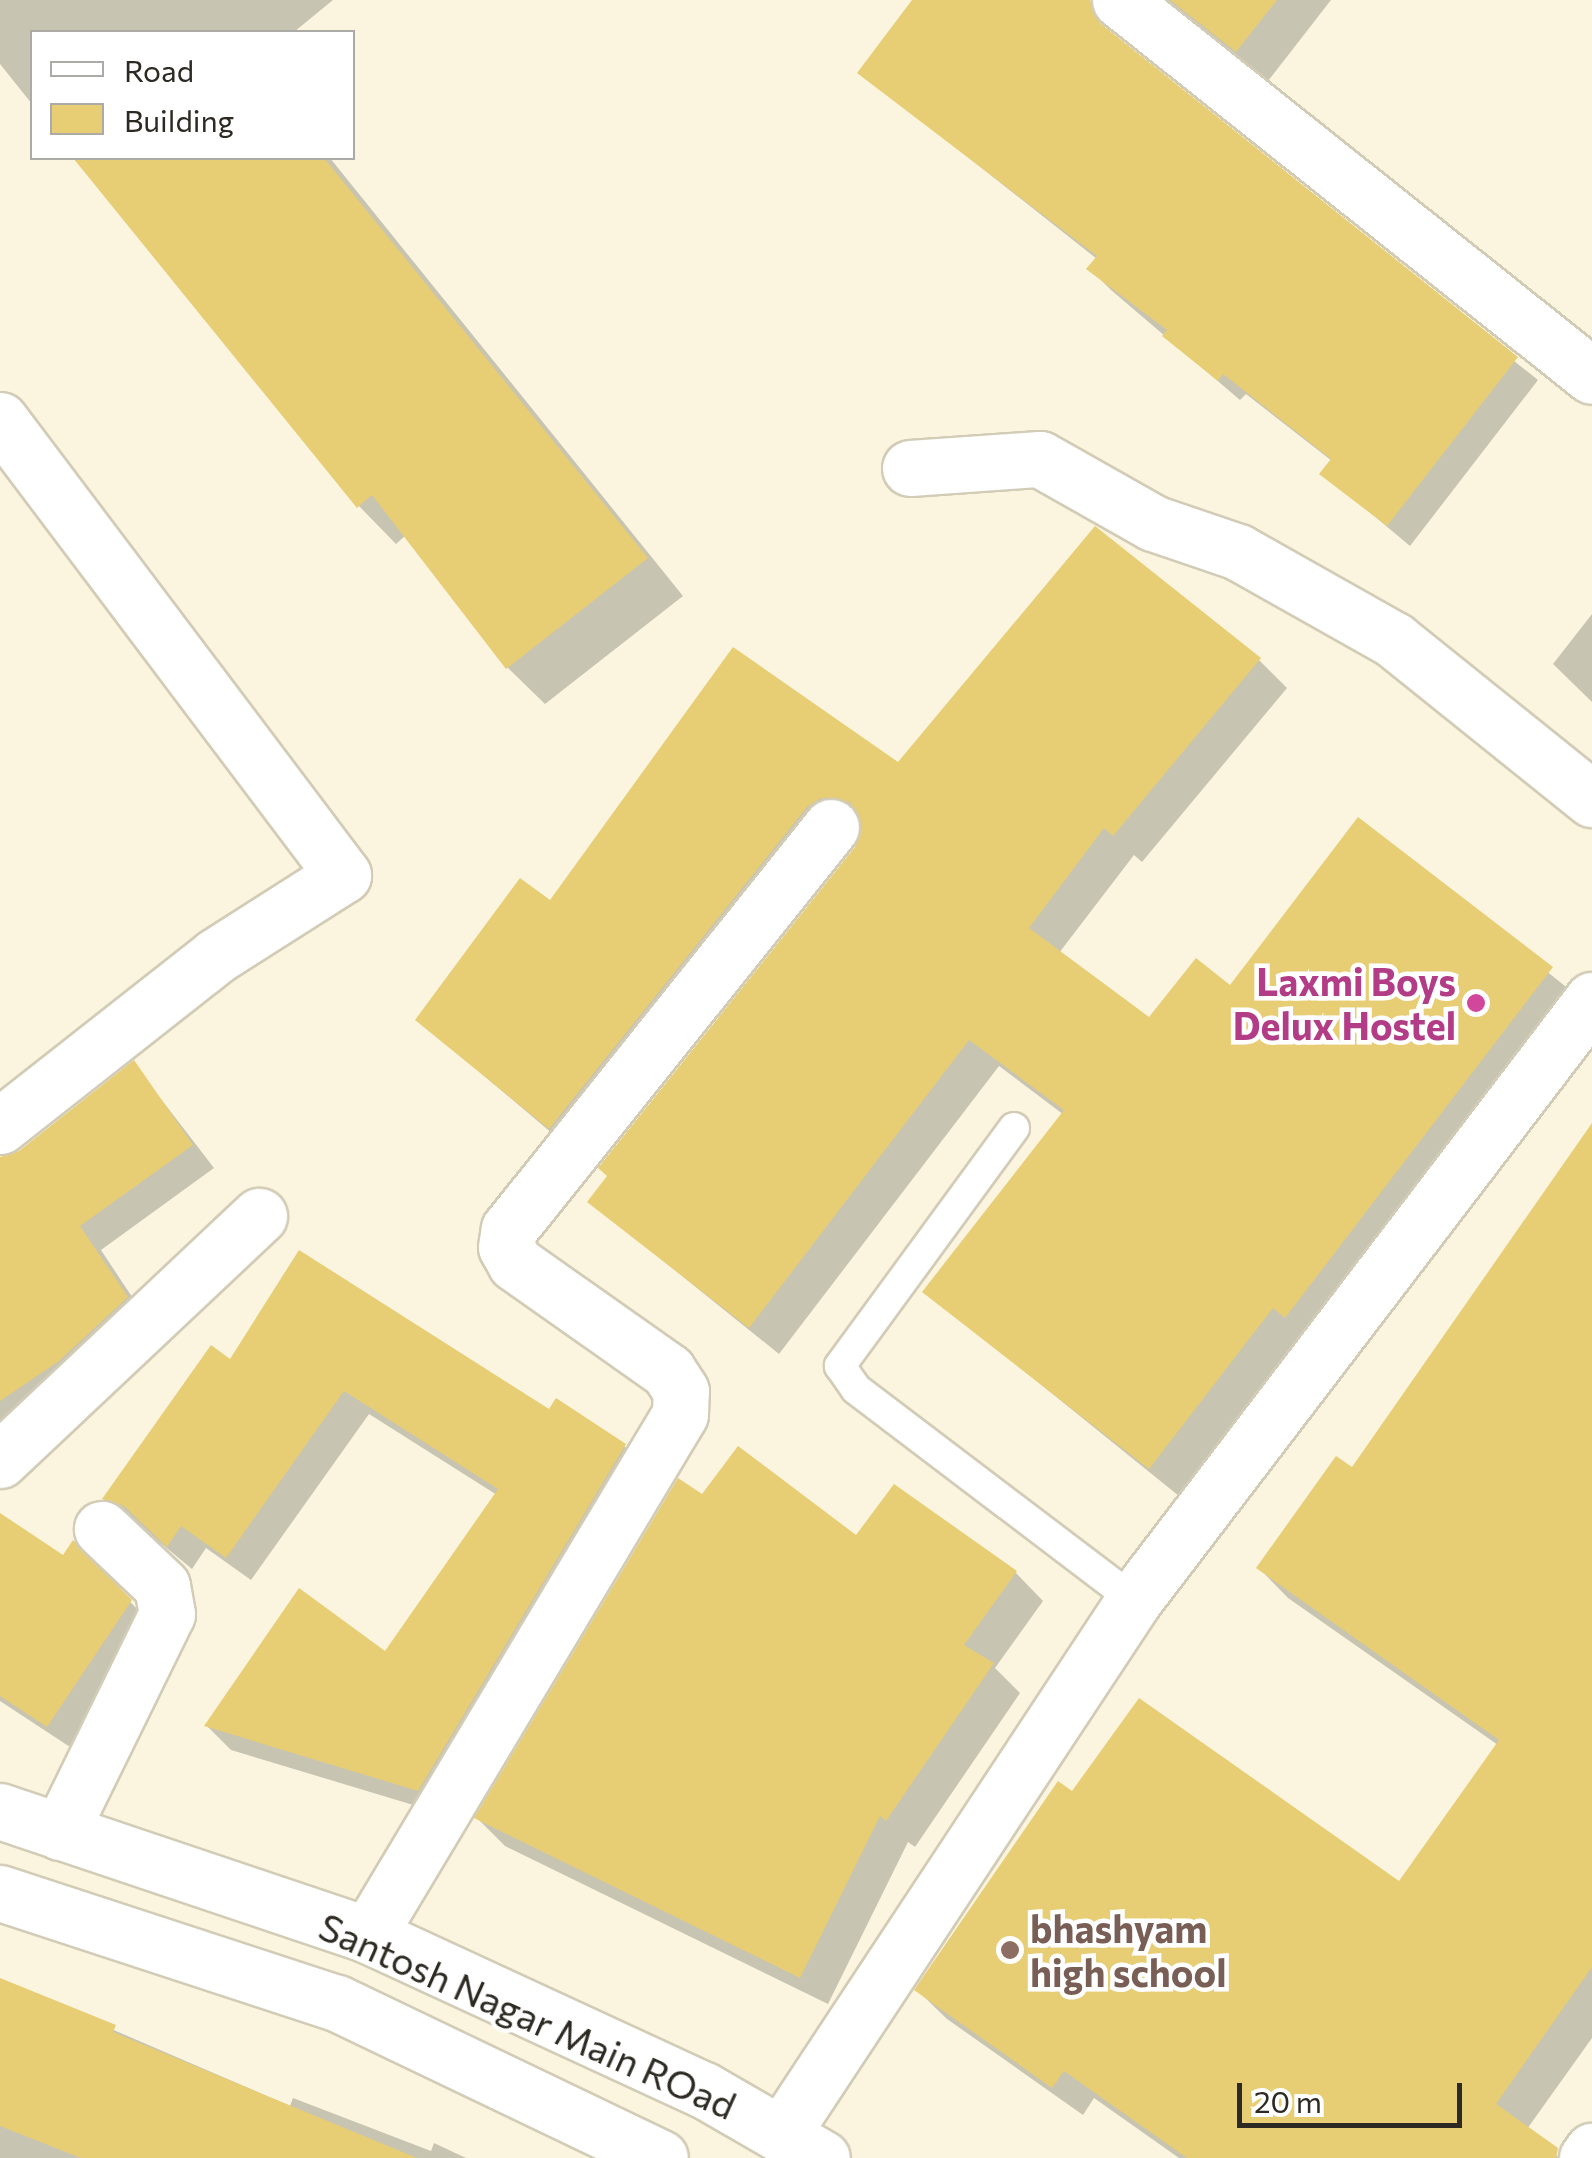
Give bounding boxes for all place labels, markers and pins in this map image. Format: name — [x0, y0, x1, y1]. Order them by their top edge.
place label: Laxmi Boys Delux Hostel — [1233, 958, 1456, 1048]
marker: Laxmi Boys Delux Hostel — [1465, 992, 1487, 1014]
place label: bhashyam high school — [1030, 1905, 1227, 1995]
marker: bhashyam high school — [999, 1939, 1021, 1961]

